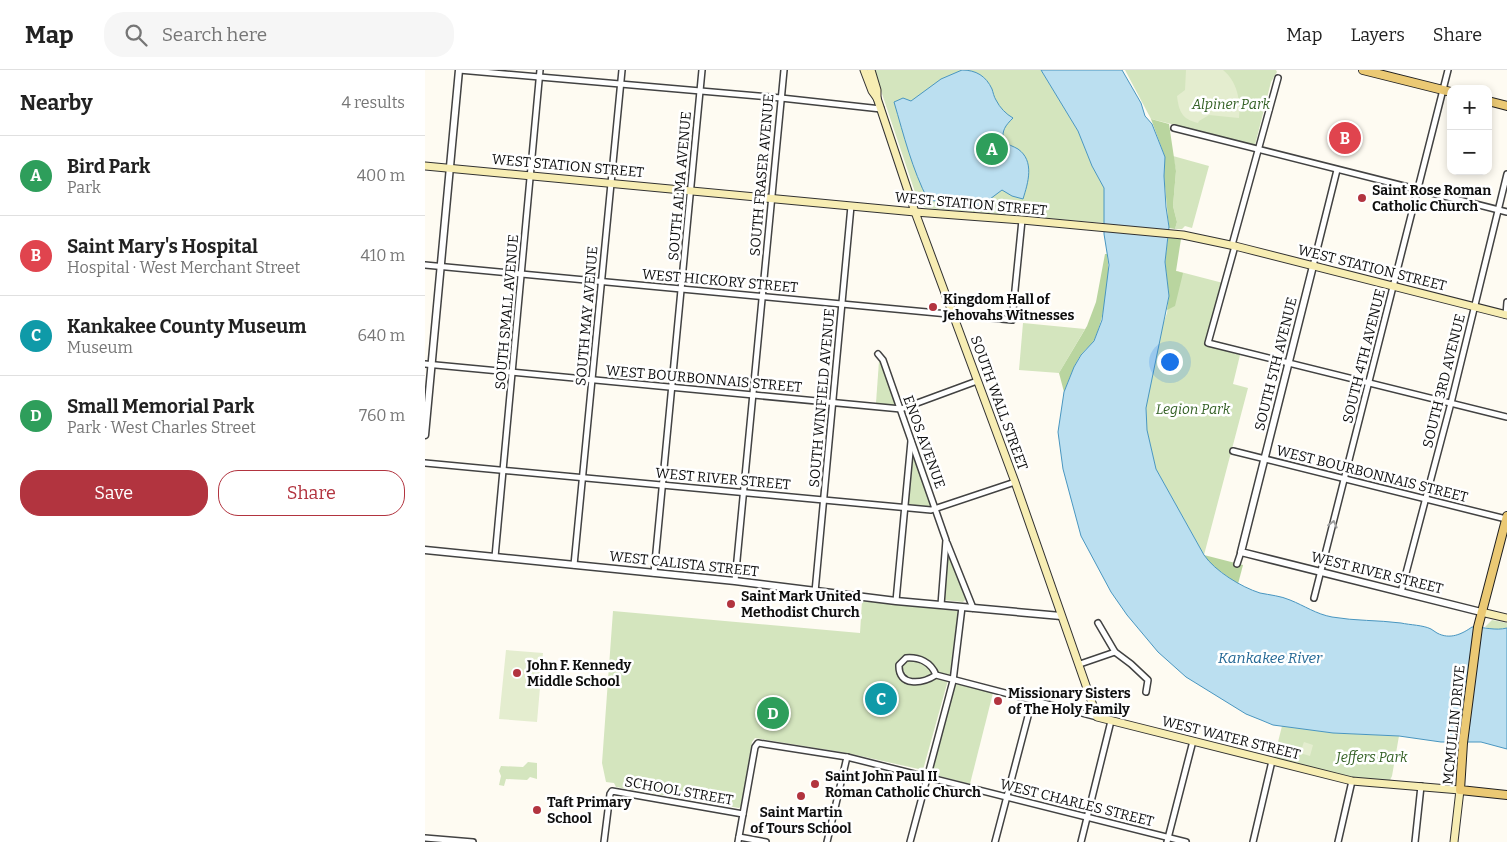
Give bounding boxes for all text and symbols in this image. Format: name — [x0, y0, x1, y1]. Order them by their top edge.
search box — [104, 12, 454, 57]
text: Map — [25, 21, 74, 49]
icon: search — [122, 21, 150, 49]
text: Search here — [162, 23, 267, 46]
text: Map — [1286, 24, 1322, 46]
text: Layers — [1350, 24, 1405, 46]
text: Share — [1433, 24, 1482, 46]
map controls — [1447, 85, 1492, 175]
button: + — [1447, 85, 1492, 130]
text: Nearby — [20, 90, 93, 116]
text: 4 results — [342, 93, 405, 112]
street label: SOUTH FRASER AVENUE — [746, 93, 778, 257]
park label: Alpiner Park — [1191, 96, 1271, 113]
street label: SOUTH ALMA AVENUE — [665, 111, 695, 261]
pin: B — [1329, 119, 1361, 157]
pin: A — [976, 130, 1008, 168]
button: − — [1447, 130, 1492, 175]
street label: WEST STATION STREET — [491, 151, 645, 181]
text: Bird Park — [67, 155, 150, 178]
text: A — [30, 166, 42, 185]
text: 400 m — [357, 166, 405, 185]
text: Park — [67, 178, 101, 197]
place label: Saint Rose Roman Catholic Church — [1372, 182, 1491, 215]
street label: WEST STATION STREET — [894, 189, 1048, 219]
marker: Saint Rose Roman Catholic Church — [1356, 192, 1368, 204]
street label: SOUTH SMALL AVENUE — [492, 234, 522, 390]
text: Saint Mary's Hospital — [67, 235, 258, 258]
street label: WEST STATION STREET — [1296, 241, 1448, 295]
street label: SOUTH MAY AVENUE — [572, 245, 602, 387]
text: B — [31, 246, 41, 265]
text: 410 m — [360, 246, 405, 265]
text: Hospital · West Merchant Street — [67, 258, 300, 277]
street label: WEST HICKORY STREET — [641, 266, 799, 296]
street label: SOUTH 4TH AVENUE — [1339, 287, 1389, 425]
place label: Kingdom Hall of Jehovahs Witnesses — [942, 291, 1075, 324]
street label: SOUTH 5TH AVENUE — [1251, 295, 1301, 433]
marker: Kingdom Hall of Jehovahs Witnesses — [927, 301, 939, 313]
street label: SOUTH WINFIELD AVENUE — [806, 308, 838, 488]
street label: SOUTH 3RD AVENUE — [1419, 312, 1469, 450]
text: Kankakee County Museum — [67, 315, 306, 338]
text: C — [31, 326, 41, 345]
text: 640 m — [357, 326, 405, 345]
street label: SOUTH WALL STREET — [967, 333, 1031, 473]
text: Museum — [67, 338, 133, 357]
your location — [1157, 349, 1183, 375]
street label: WEST BOURBONNAIS STREET — [605, 362, 803, 396]
street label: ENOS AVENUE — [899, 393, 949, 491]
text: Small Memorial Park — [67, 395, 254, 418]
park label: Legion Park — [1156, 401, 1231, 418]
text: D — [30, 406, 42, 425]
text: 760 m — [359, 406, 405, 425]
text: Park · West Charles Street — [67, 418, 256, 437]
street label: WEST BOURBONNAIS STREET — [1274, 442, 1470, 506]
street label: WEST RIVER STREET — [655, 465, 791, 493]
button: Save — [20, 470, 208, 516]
button: Share — [218, 470, 405, 516]
one-way arrow — [1327, 521, 1337, 529]
street label: WEST CALISTA STREET — [609, 548, 759, 580]
street label: WEST RIVER STREET — [1309, 548, 1445, 598]
place label: Saint Mark United Methodist Church — [741, 588, 861, 621]
marker: Saint Mark United Methodist Church — [725, 598, 737, 610]
water label: Kankakee River — [1218, 649, 1323, 667]
place label: John F. Kennedy Middle School — [526, 657, 631, 690]
street label: MCMULLIN DRIVE — [1439, 664, 1469, 786]
marker: John F. Kennedy Middle School — [511, 667, 523, 679]
pin: C — [865, 680, 897, 718]
place label: Missionary Sisters of The Holy Family — [1008, 685, 1131, 718]
pin: D — [757, 694, 789, 732]
marker: Missionary Sisters of The Holy Family — [992, 695, 1004, 707]
street label: WEST WATER STREET — [1160, 713, 1302, 763]
park label: Jeffers Park — [1334, 749, 1408, 766]
place label: Saint John Paul II Roman Catholic Church — [825, 768, 981, 801]
street label: SCHOOL STREET — [623, 773, 735, 809]
street label: WEST CHARLES STREET — [998, 776, 1156, 830]
marker: Saint John Paul II Roman Catholic Church — [809, 778, 821, 790]
marker: Saint Martin of Tours School — [795, 790, 807, 802]
place label: Taft Primary School — [547, 794, 632, 827]
marker: Taft Primary School — [531, 804, 543, 816]
place label: Saint Martin of Tours School — [750, 804, 852, 837]

